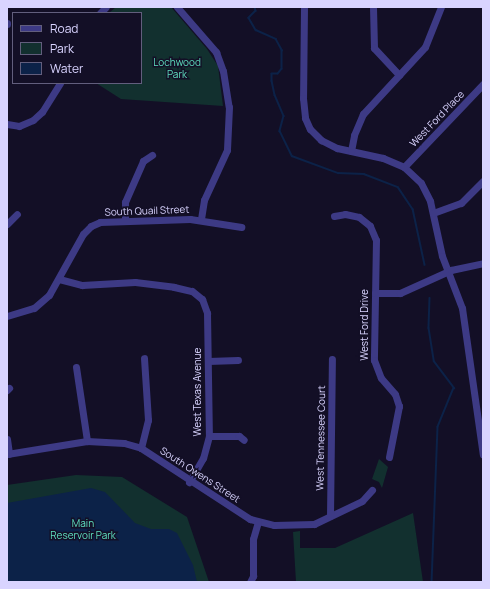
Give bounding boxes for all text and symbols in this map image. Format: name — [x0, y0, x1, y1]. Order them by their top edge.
legend — [12, 12, 142, 84]
text: Road — [50, 20, 78, 37]
text: Park — [50, 40, 74, 57]
park label: Lochwood Park — [153, 56, 201, 80]
text: Water — [50, 60, 83, 77]
street label: West Ford Place — [407, 88, 467, 150]
street label: South Quail Street — [104, 204, 190, 218]
street label: West Ford Drive — [359, 289, 371, 361]
street label: West Texas Avenue — [192, 348, 204, 436]
street label: West Tennessee Court — [314, 385, 328, 491]
street label: South Owens Street — [158, 445, 242, 505]
park label: Main Reservoir Park — [50, 517, 116, 540]

